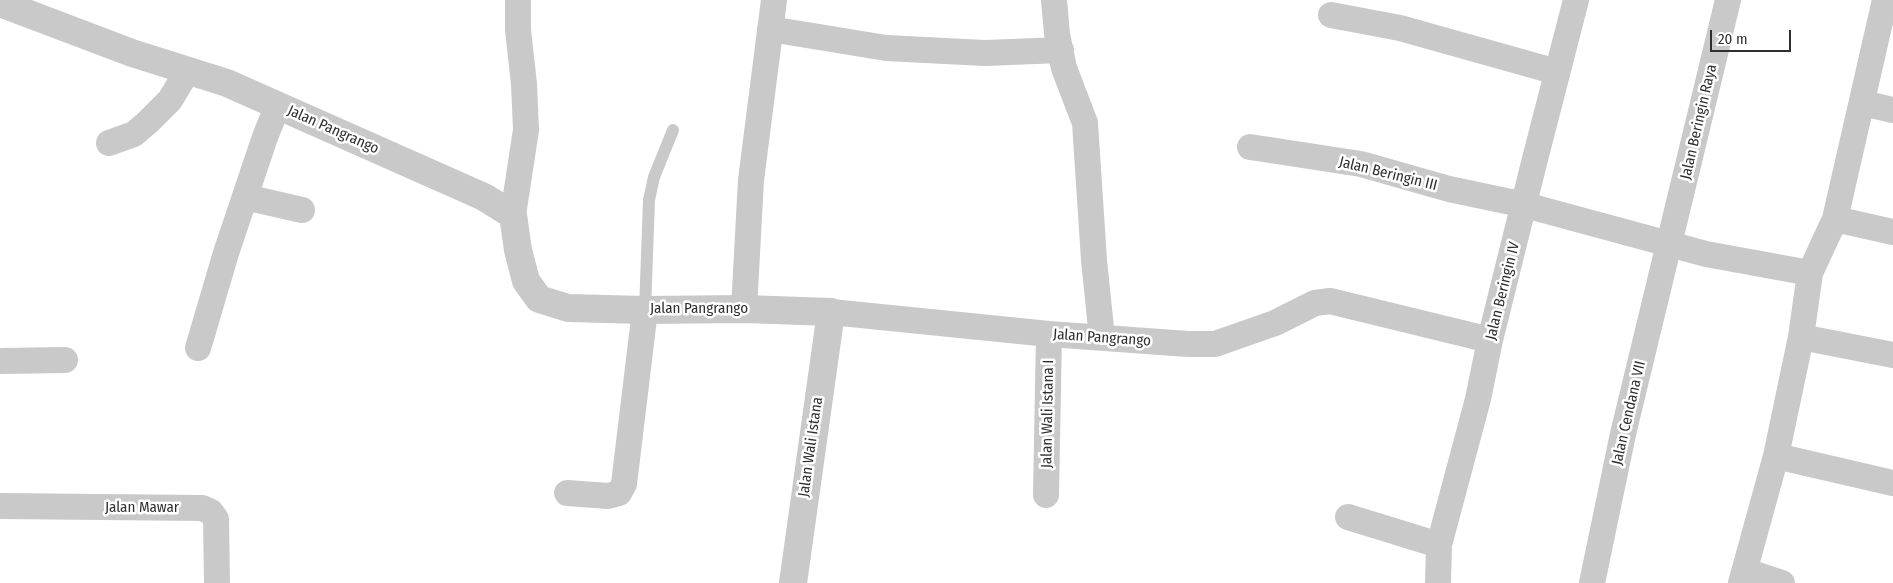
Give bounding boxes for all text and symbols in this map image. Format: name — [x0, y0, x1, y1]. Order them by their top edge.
scale bar — [1713, 20, 1794, 52]
text: 20 m — [1718, 30, 1748, 48]
street label: Jalan Beringin Raya — [1677, 63, 1721, 181]
street label: Jalan Pangrango — [285, 102, 381, 158]
street label: Jalan Beringin III — [1337, 153, 1439, 195]
street label: Jalan Beringin IV — [1482, 240, 1524, 342]
street label: Jalan Pangrango — [650, 300, 748, 318]
street label: Jalan Pangrango — [1052, 326, 1152, 350]
street label: Jalan Cendana VII — [1608, 359, 1650, 467]
street label: Jalan Wali Istana I — [1038, 360, 1058, 468]
street label: Jalan Wali Istana — [795, 396, 827, 498]
street label: Jalan Mawar — [105, 499, 179, 517]

